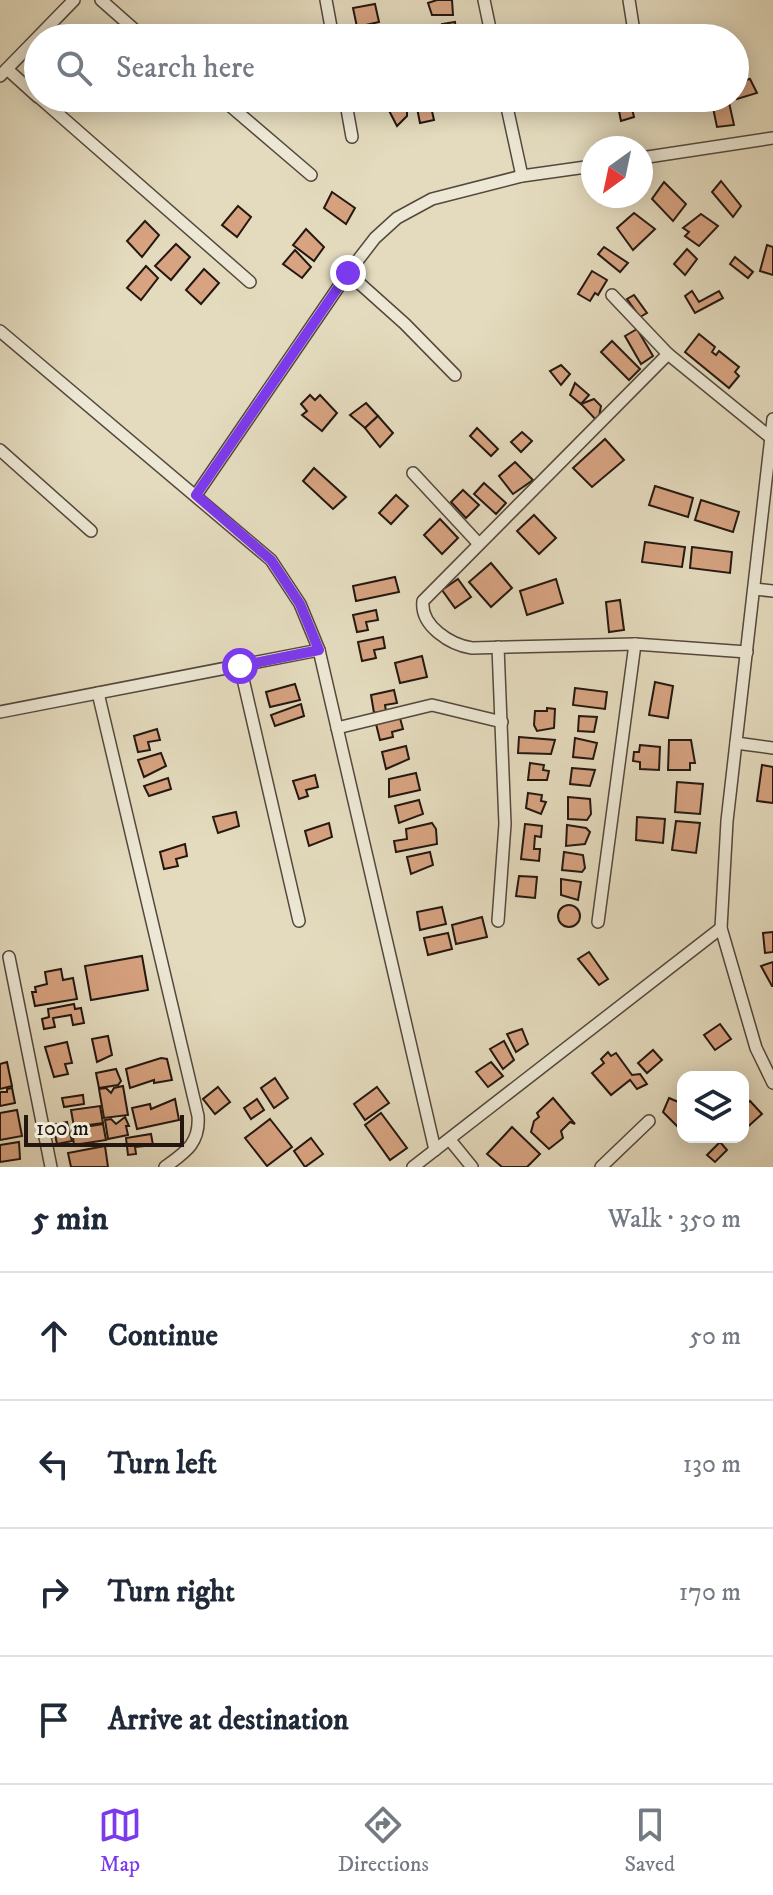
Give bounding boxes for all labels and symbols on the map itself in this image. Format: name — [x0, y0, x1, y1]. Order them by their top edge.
north arrow — [581, 136, 653, 208]
route end — [330, 255, 366, 291]
route start — [222, 648, 258, 684]
scale bar — [24, 1111, 184, 1147]

